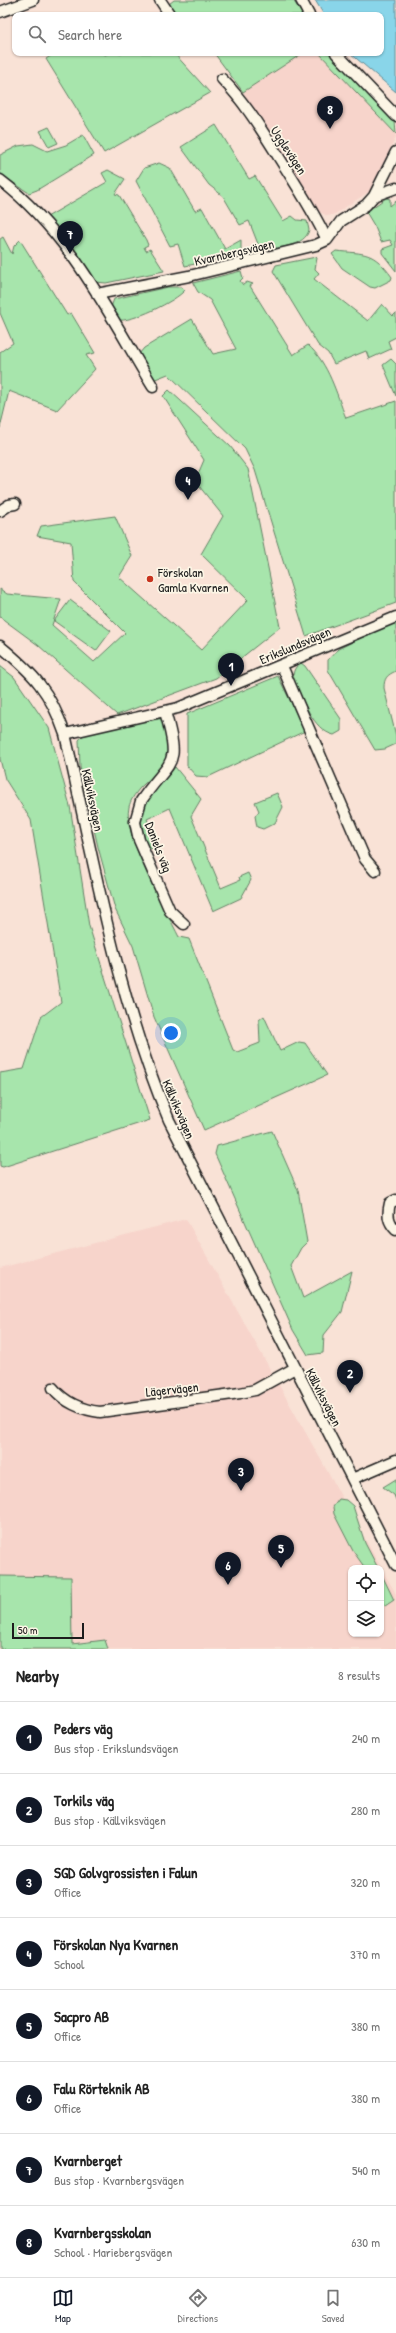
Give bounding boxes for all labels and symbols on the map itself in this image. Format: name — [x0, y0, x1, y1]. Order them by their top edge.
pin: 8 — [317, 96, 343, 129]
street label: Ugglevägen — [267, 122, 311, 178]
pin: 7 — [57, 221, 83, 254]
street label: Kvarnbergsvägen — [192, 234, 276, 270]
pin: 4 — [175, 467, 201, 500]
place label: Förskolan Gamla Kvarnen — [157, 563, 229, 596]
marker: Förskolan Gamla Kvarnen — [145, 574, 155, 584]
street label: Erikslundsvägen — [257, 622, 334, 668]
pin: 1 — [218, 653, 244, 686]
street label: Källviksvägen — [78, 767, 108, 833]
street label: Daniels väg — [141, 819, 177, 875]
your location — [161, 1023, 181, 1043]
street label: Källviksvägen — [158, 1076, 200, 1142]
pin: 2 — [337, 1360, 363, 1393]
street label: Källviksvägen — [302, 1365, 346, 1429]
street label: Lägervägen — [145, 1377, 199, 1401]
pin: 3 — [228, 1458, 254, 1491]
pin: 5 — [268, 1535, 294, 1568]
pin: 6 — [215, 1552, 241, 1585]
scale bar — [12, 1621, 84, 1640]

